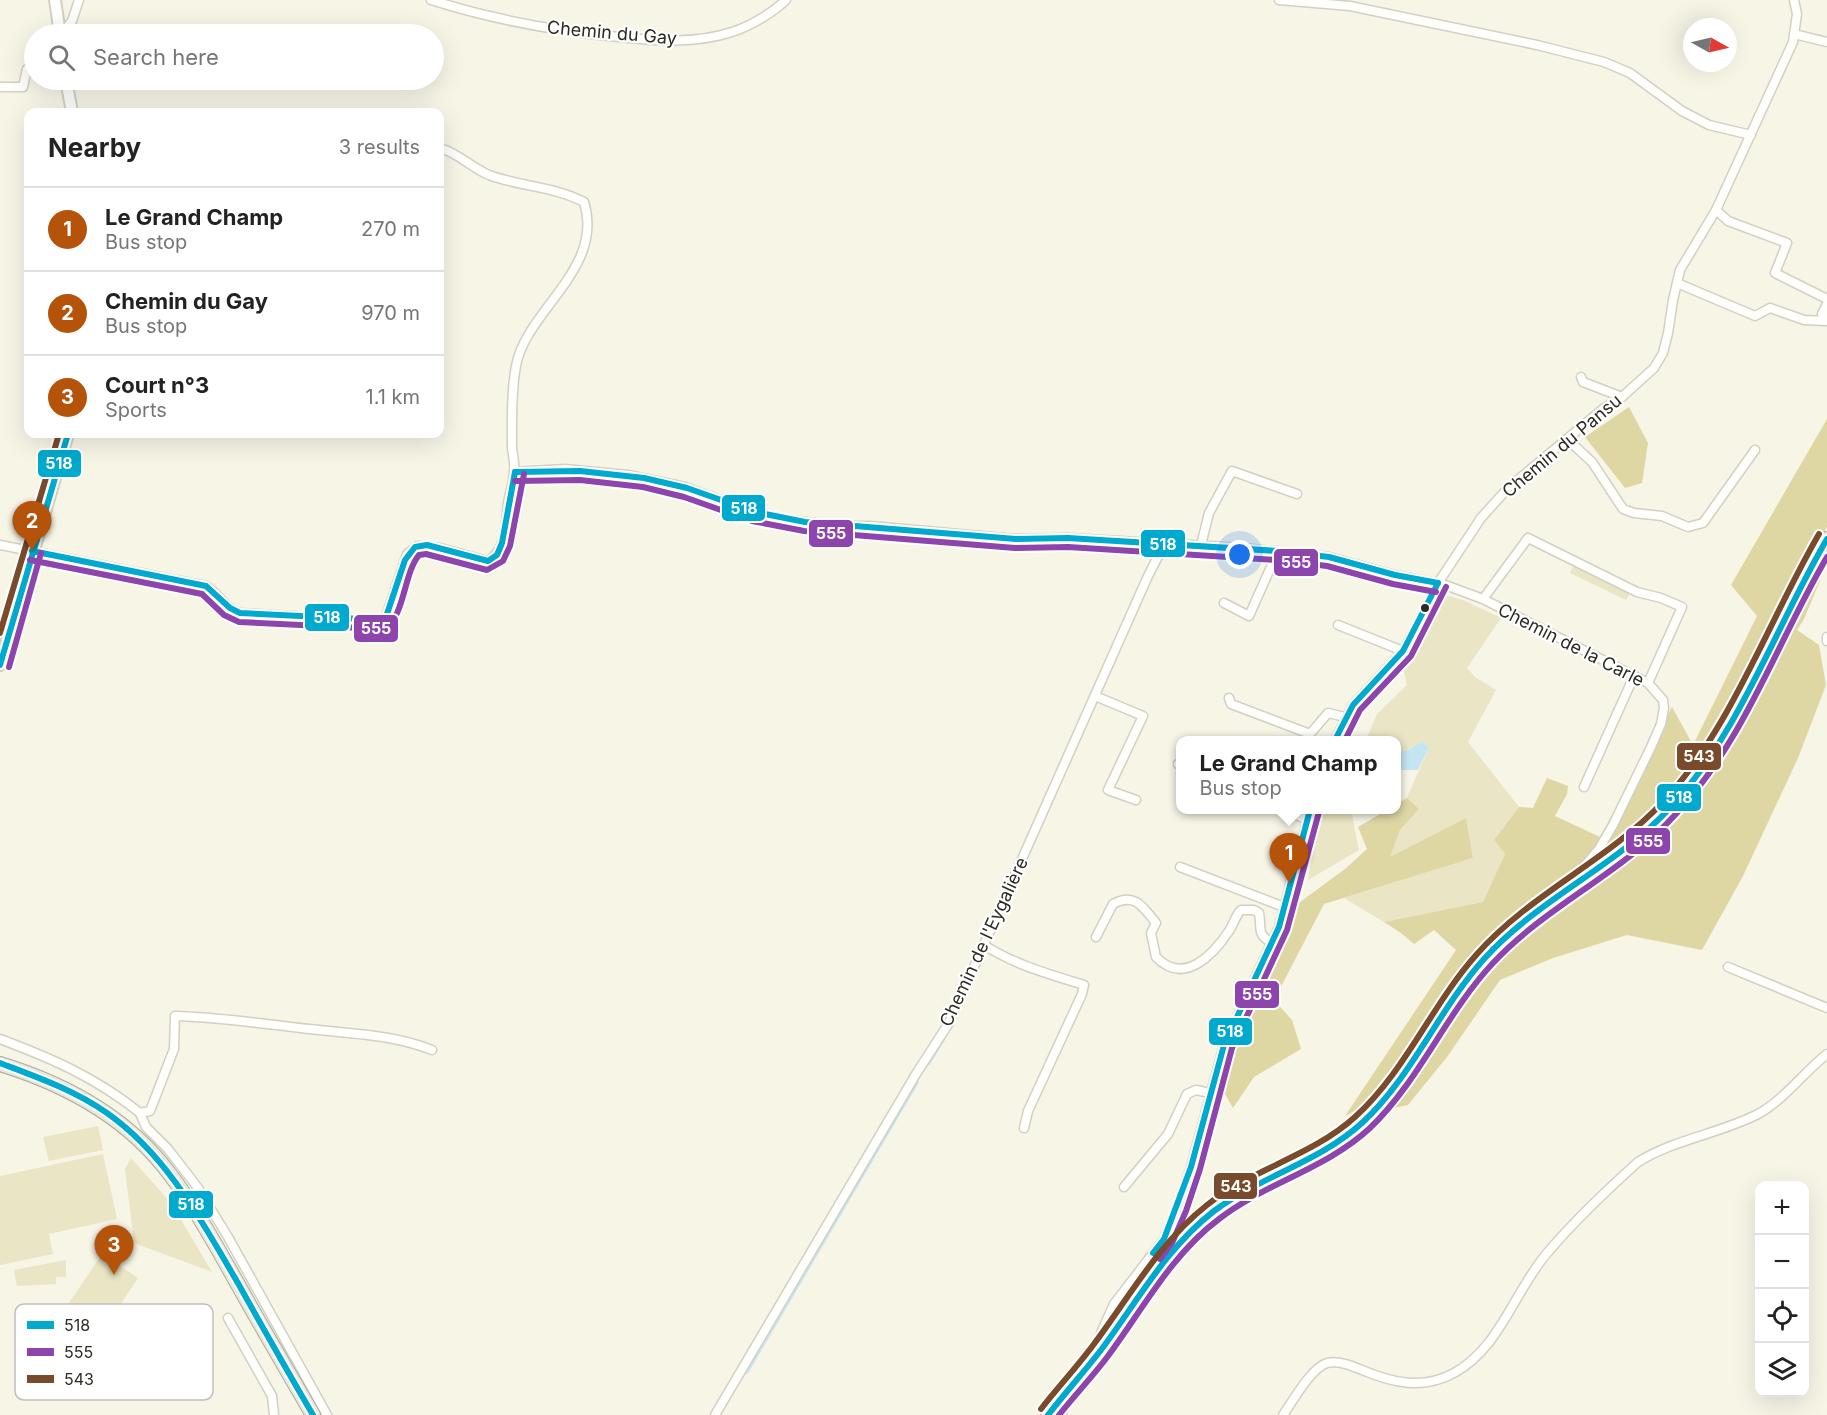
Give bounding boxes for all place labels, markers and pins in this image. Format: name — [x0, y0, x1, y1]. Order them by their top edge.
pin: 2 — [12, 502, 51, 551]
unlabelled marker — [1419, 602, 1431, 614]
pin: 1 — [1270, 834, 1308, 883]
pin: 3 — [94, 1226, 134, 1275]

